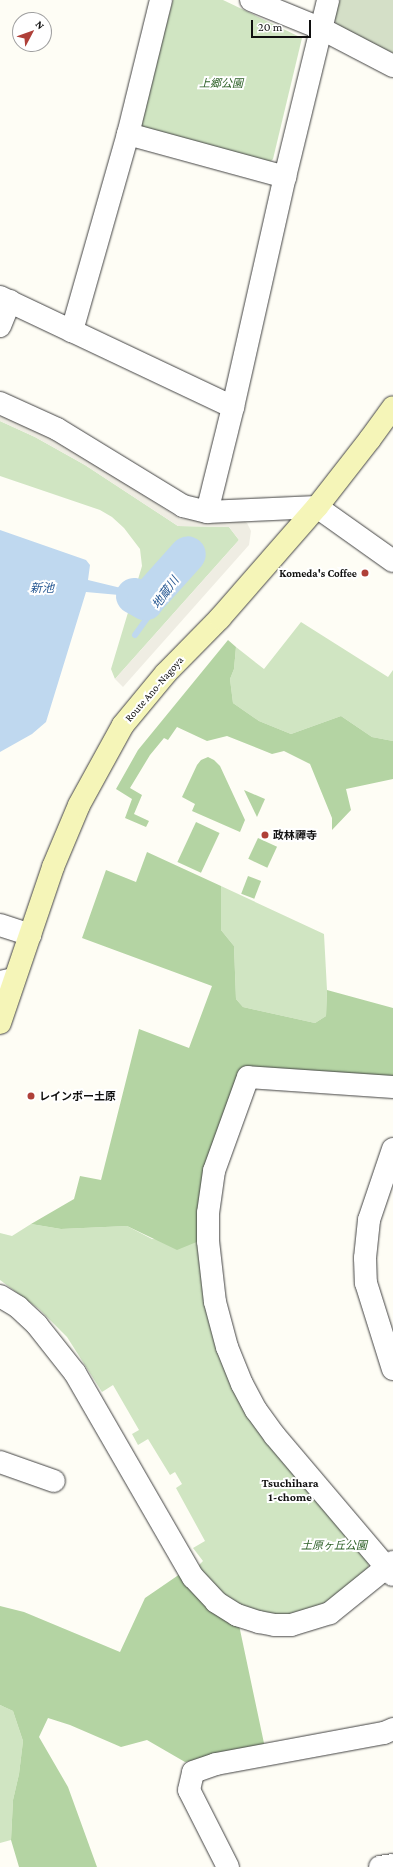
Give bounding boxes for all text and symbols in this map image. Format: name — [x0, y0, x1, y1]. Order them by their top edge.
north arrow — [12, 12, 52, 52]
scale bar — [253, 12, 313, 38]
text: N — [33, 18, 47, 32]
text: 20 m — [258, 20, 282, 34]
park label: 上郷公園 — [199, 76, 243, 90]
place label: Komeda's Coffee — [279, 566, 357, 580]
marker: Komeda's Coffee — [360, 568, 370, 578]
water label: 地蔵川 — [150, 574, 182, 612]
water label: 新池 — [30, 582, 54, 596]
street label: Route Ano-Nagoya — [122, 654, 186, 724]
place label: 政林禪寺 — [273, 828, 317, 842]
marker: 政林禪寺 — [260, 830, 270, 840]
place label: レインボー土原 — [39, 1089, 116, 1103]
marker: レインボー土原 — [26, 1091, 36, 1101]
district label: Tsuchihara 1-chome — [261, 1477, 319, 1505]
park label: 土原ヶ丘公園 — [301, 1538, 367, 1552]

